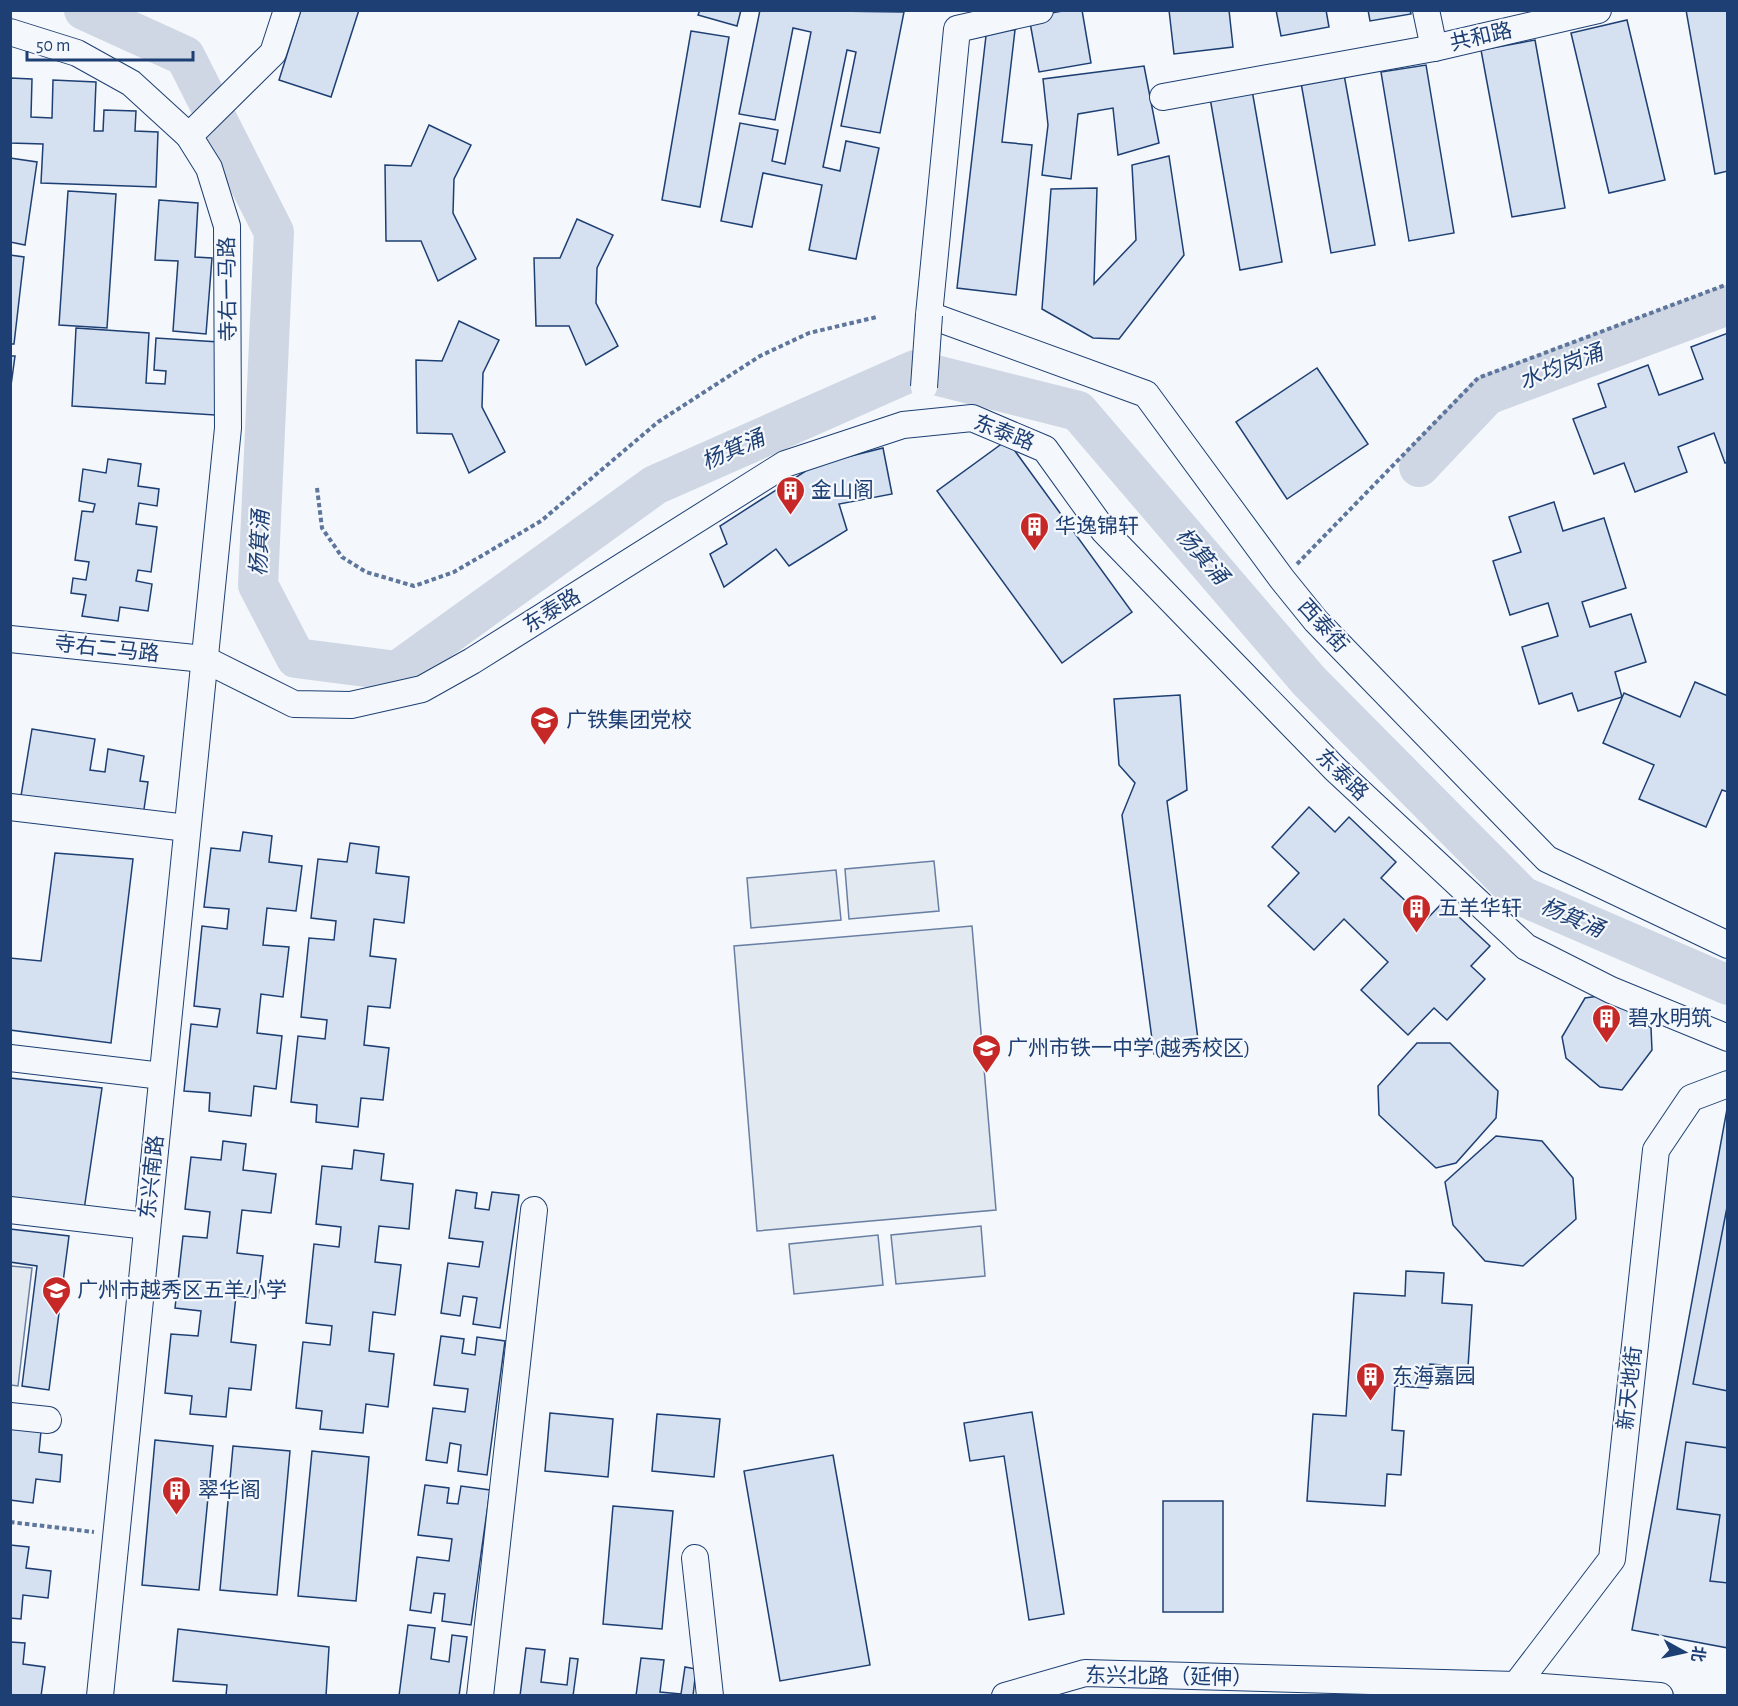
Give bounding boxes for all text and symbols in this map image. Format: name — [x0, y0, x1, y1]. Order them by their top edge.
street label: 共和路 — [1448, 19, 1514, 54]
scale bar — [27, 24, 194, 62]
text: 50 m — [36, 37, 70, 55]
street label: 寺右一马路 — [216, 236, 239, 342]
water label: 水均岗涌 — [1516, 339, 1609, 393]
street label: 东泰路 — [971, 411, 1038, 454]
water label: 杨箕涌 — [698, 424, 770, 473]
building icon: 金山阁 — [774, 474, 806, 516]
place label: 金山阁 — [811, 479, 874, 501]
water label: 杨箕涌 — [247, 507, 272, 576]
building icon: 华逸锦轩 — [1018, 510, 1050, 552]
place label: 华逸锦轩 — [1055, 515, 1139, 537]
water label: 杨箕涌 — [1172, 523, 1235, 590]
street label: 东泰路 — [519, 585, 584, 637]
street label: 西泰街 — [1294, 595, 1353, 656]
street label: 寺右二马路 — [54, 632, 160, 665]
school or university icon: 广铁集团党校 — [529, 704, 561, 746]
place label: 广铁集团党校 — [566, 709, 692, 731]
street label: 东泰路 — [1312, 745, 1373, 804]
building icon: 五羊华轩 — [1401, 892, 1433, 934]
water label: 杨箕涌 — [1537, 894, 1610, 942]
place label: 五羊华轩 — [1438, 897, 1522, 919]
building icon: 碧水明筑 — [1591, 1002, 1623, 1044]
place label: 碧水明筑 — [1628, 1007, 1712, 1029]
school or university icon: 广州市铁一中学(越秀校区) — [970, 1032, 1002, 1074]
place label: 广州市铁一中学(越秀校区) — [1007, 1037, 1250, 1059]
street label: 东兴南路 — [136, 1134, 167, 1220]
school or university icon: 广州市越秀区五羊小学 — [40, 1274, 72, 1316]
place label: 广州市越秀区五羊小学 — [77, 1279, 287, 1301]
street label: 新天地街 — [1614, 1345, 1645, 1431]
building icon: 东海嘉园 — [1355, 1360, 1387, 1402]
place label: 东海嘉园 — [1392, 1365, 1476, 1387]
building icon: 翠华阁 — [161, 1474, 193, 1516]
place label: 翠华阁 — [198, 1479, 261, 1501]
north arrow — [1654, 1622, 1714, 1682]
text: 北 — [1689, 1645, 1708, 1663]
street label: 东兴北路（延伸） — [1085, 1664, 1253, 1689]

